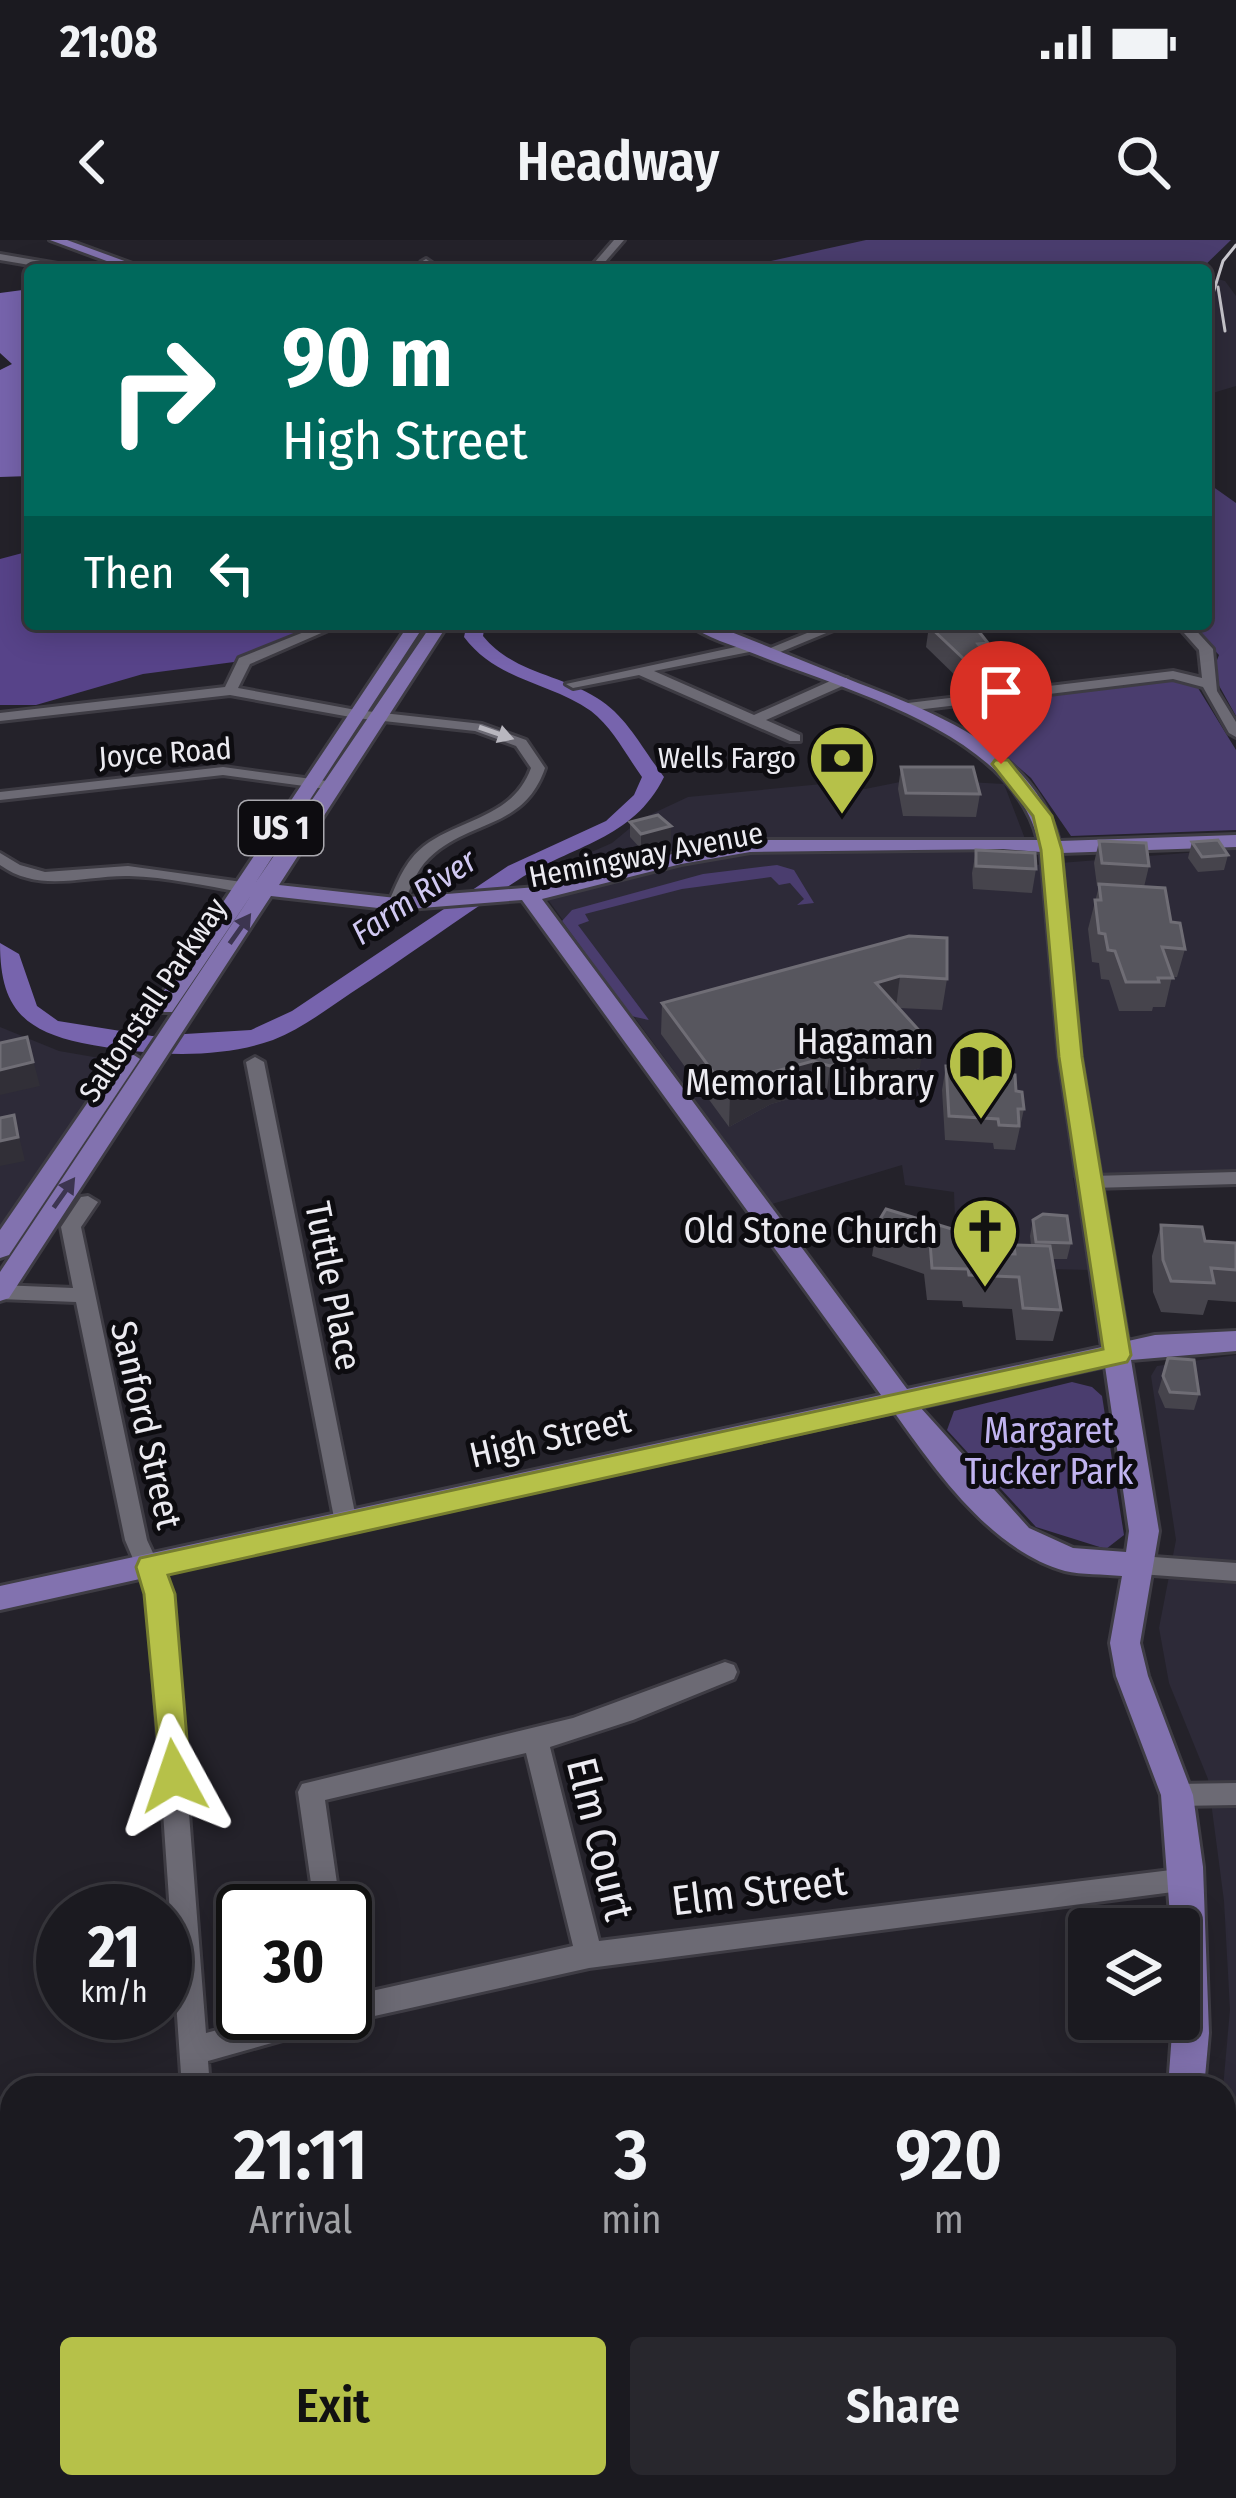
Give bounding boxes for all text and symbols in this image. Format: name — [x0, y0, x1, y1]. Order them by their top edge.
text: 21:08 — [60, 15, 158, 69]
icon: back — [60, 129, 126, 195]
icon: search — [1110, 129, 1176, 195]
text: Headway — [517, 130, 719, 194]
text: 90 m — [282, 307, 453, 408]
icon: right — [84, 312, 240, 468]
text: High Street — [282, 409, 528, 473]
icon: left — [199, 540, 265, 606]
text: Then — [84, 546, 175, 600]
pin — [950, 641, 1052, 764]
icon: arrive — [968, 659, 1034, 725]
bank icon: Wells Fargo — [807, 723, 877, 817]
one-way arrow — [478, 725, 515, 744]
street label: Joyce Road — [97, 730, 233, 776]
place label: Wells Fargo — [658, 740, 796, 776]
road number: US 1 — [239, 801, 323, 855]
street label: Hemingway Avenue — [526, 815, 766, 895]
water label: Farm River — [344, 840, 485, 953]
street label: Saltonstall Parkway — [72, 891, 235, 1109]
one-way arrow — [228, 913, 252, 945]
place label: Hagaman Memorial Library — [685, 1020, 934, 1105]
library icon: Hagaman Memorial Library — [946, 1028, 1016, 1122]
one-way arrow — [52, 1177, 75, 1210]
church icon: Old Stone Church — [950, 1196, 1020, 1290]
street label: Tuttle Place — [295, 1198, 371, 1374]
place label: Old Stone Church — [683, 1209, 938, 1253]
street label: Sanford Street — [101, 1317, 191, 1533]
street label: High Street — [465, 1398, 635, 1478]
park label: Margaret Tucker Park — [965, 1409, 1134, 1494]
position arrow — [111, 1713, 237, 1839]
street label: Elm Court — [556, 1753, 644, 1926]
street label: Elm Street — [669, 1855, 850, 1927]
speed limit sign: 30 — [216, 1884, 372, 2040]
map controls — [1068, 1908, 1200, 2040]
button: layers — [1068, 1908, 1200, 2040]
text: 21 — [88, 1911, 140, 1983]
text: km/h — [81, 1974, 147, 2010]
text: 21:11 — [234, 2112, 368, 2198]
text: 3 — [615, 2112, 648, 2198]
text: 920 — [895, 2112, 1002, 2198]
text: Arrival — [249, 2197, 352, 2243]
text: min — [601, 2197, 662, 2243]
text: m — [934, 2197, 964, 2243]
button: Exit — [60, 2337, 606, 2475]
button: Share — [630, 2337, 1176, 2475]

